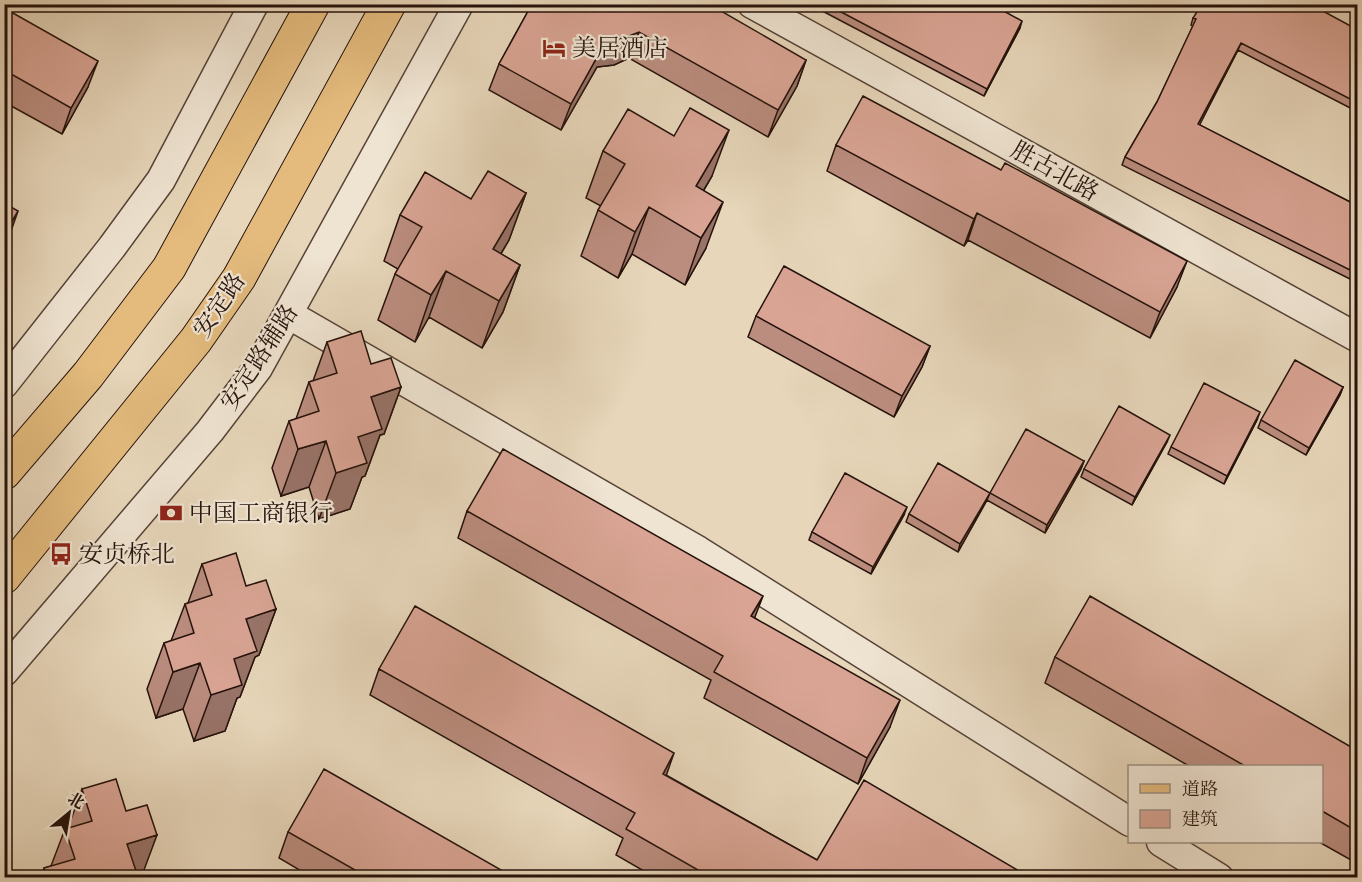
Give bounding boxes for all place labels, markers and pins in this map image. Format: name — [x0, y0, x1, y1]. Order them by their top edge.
place label: 美居酒店 — [572, 32, 668, 63]
hotel icon: 美居酒店 — [541, 35, 567, 61]
place label: 中国工商银行 — [189, 497, 333, 528]
bank icon: 中国工商银行 — [158, 500, 184, 526]
place label: 安贞桥北 — [79, 538, 175, 569]
bus stop icon: 安贞桥北 — [48, 541, 74, 567]

